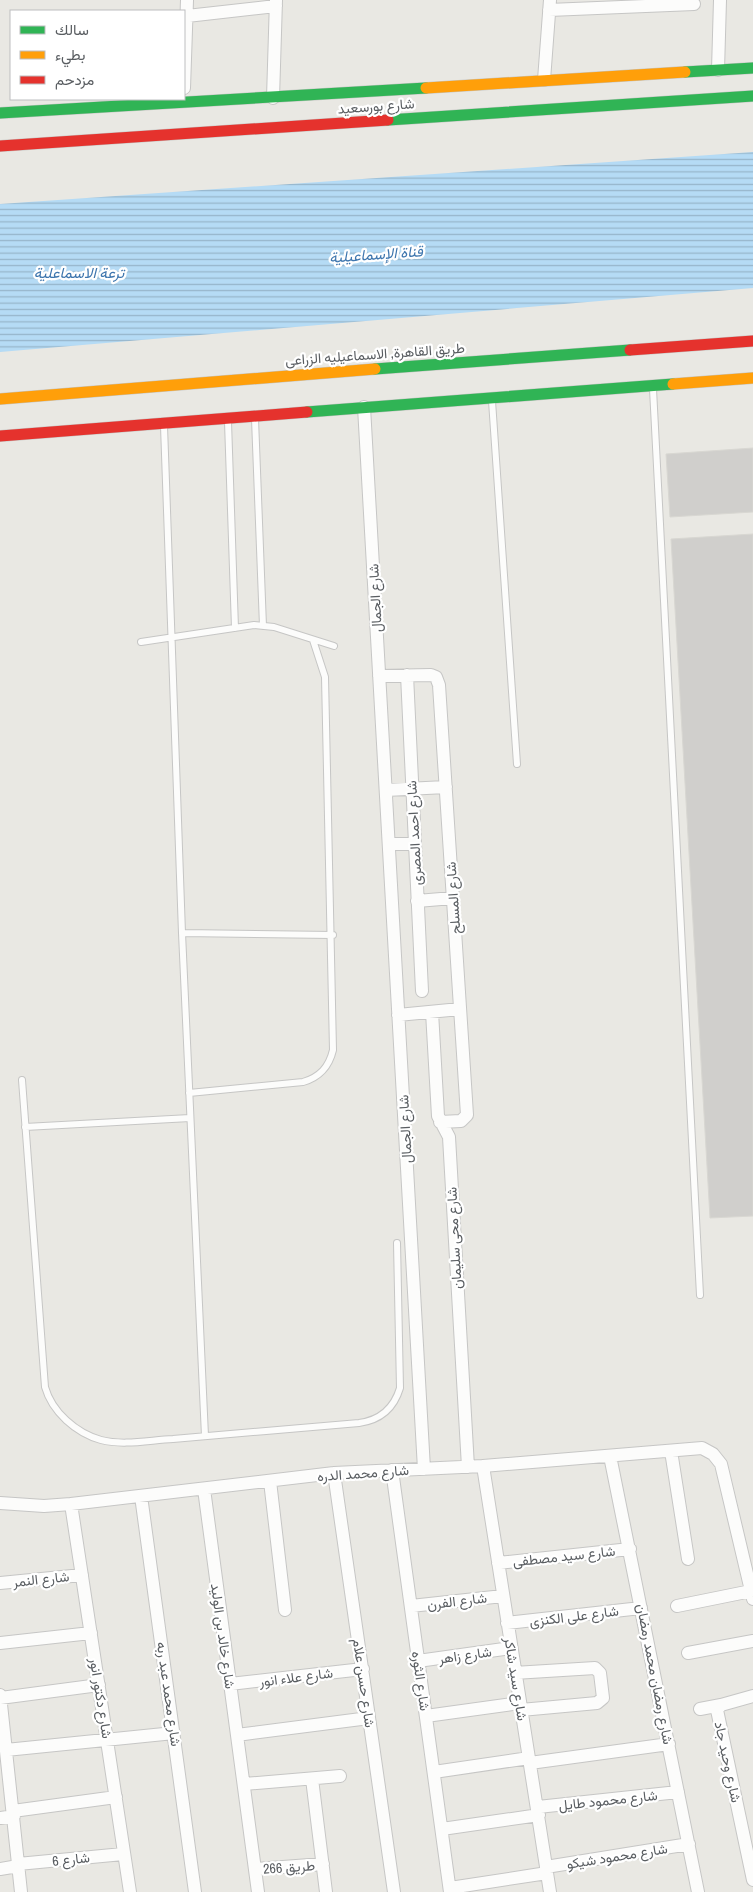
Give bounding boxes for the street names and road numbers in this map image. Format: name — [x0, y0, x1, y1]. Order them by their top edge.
street label: شارع بورسعيد — [337, 94, 415, 120]
street label: طريق القاهرة, الاسماعيليه الزراعى — [285, 339, 465, 369]
street label: شارع الجمال — [364, 563, 388, 633]
street label: شارع احمد المصرى — [402, 780, 428, 886]
street label: شارع المسلح — [441, 861, 467, 935]
street label: شارع الجمال — [394, 1094, 418, 1164]
street label: شارع محى سليمان — [442, 1186, 468, 1290]
street label: شارع محمد الدره — [316, 1461, 410, 1487]
street label: شارع سيد مصطفى — [512, 1542, 616, 1572]
street label: شارع النمر — [11, 1567, 70, 1593]
street label: شارع خالد بن الوليد — [205, 1582, 239, 1690]
street label: شارع الفرن — [426, 1588, 488, 1616]
street label: شارع على الكنزى — [528, 1602, 620, 1632]
street label: شارع رمضان محمد رمضان — [631, 1602, 677, 1746]
street label: شارع سيد شاكر — [498, 1635, 531, 1722]
street label: شارع حسن علام — [347, 1637, 379, 1729]
street label: شارع محمد عبد ربه — [151, 1640, 185, 1748]
street label: شارع زاهر — [436, 1642, 493, 1670]
street label: شارع الثوره — [406, 1650, 434, 1712]
street label: شارع دكتور انور — [84, 1655, 116, 1740]
street label: شارع علاء انور — [257, 1664, 334, 1693]
street label: شارع وحيد جاد — [709, 1720, 745, 1805]
street label: شارع محمود طايل — [558, 1786, 659, 1816]
street label: شارع محمود شيكو — [565, 1839, 669, 1875]
street label: شارع 6 — [51, 1848, 91, 1872]
street label: طريق 266 — [262, 1856, 316, 1878]

